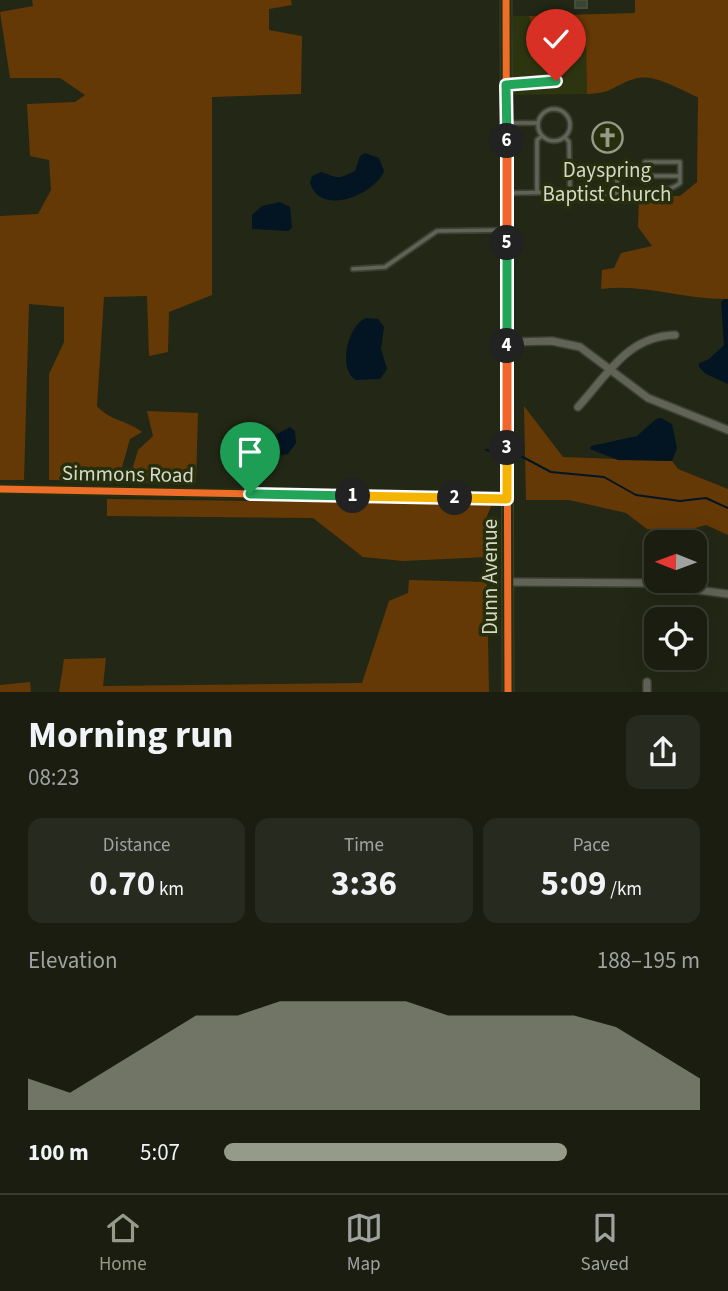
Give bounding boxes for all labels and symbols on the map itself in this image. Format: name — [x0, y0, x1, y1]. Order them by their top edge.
pin — [526, 9, 586, 81]
church icon: Dayspring Baptist Church — [590, 121, 624, 155]
pin: 6 — [490, 124, 524, 158]
place label: Dayspring Baptist Church — [542, 155, 672, 209]
pin: 5 — [490, 226, 524, 260]
pin: 4 — [490, 328, 524, 364]
pin — [220, 422, 280, 494]
pin: 3 — [490, 430, 524, 466]
street label: Simmons Road — [62, 458, 194, 490]
pin: 1 — [336, 478, 370, 514]
pin: 2 — [438, 480, 472, 516]
street label: Dunn Avenue — [475, 519, 505, 635]
north arrow — [644, 530, 707, 593]

